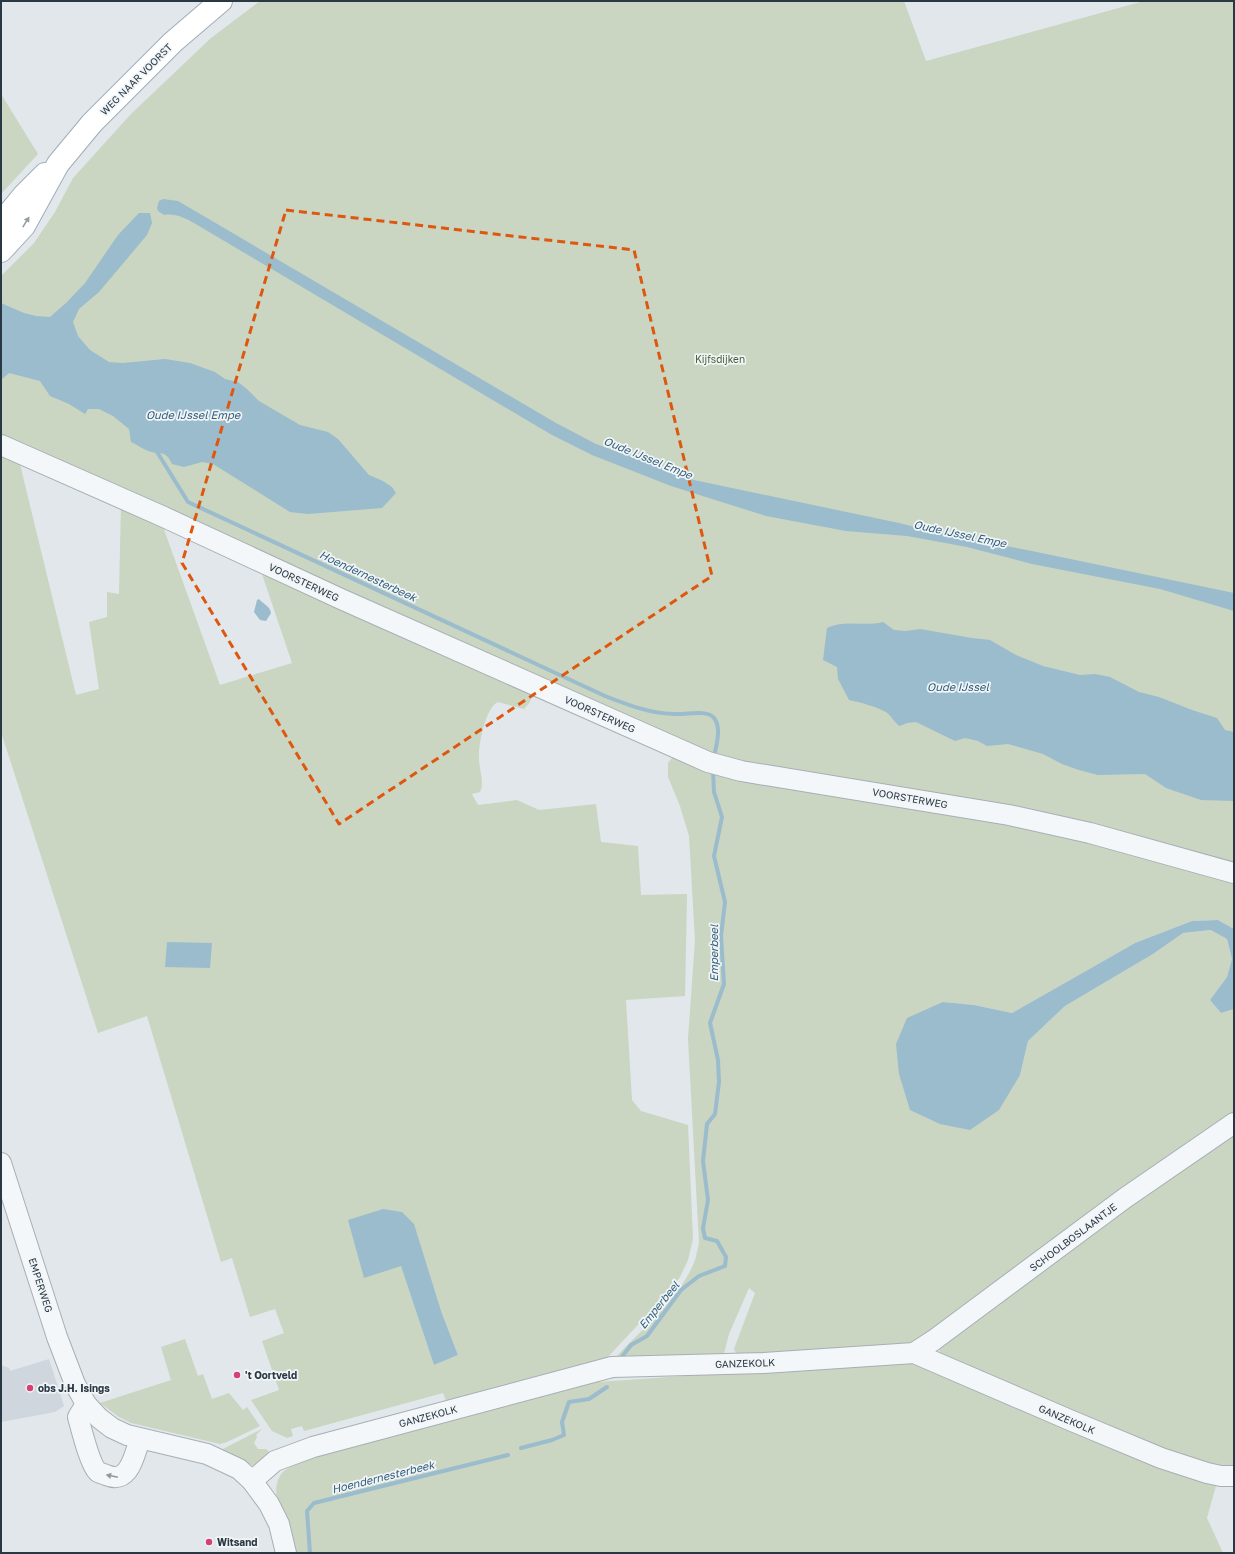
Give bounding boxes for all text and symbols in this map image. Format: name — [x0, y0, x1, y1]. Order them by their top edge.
street label: WEG NAAR VOORST — [98, 41, 174, 117]
one-way arrow — [23, 216, 30, 228]
park label: Kijfsdijken — [695, 353, 745, 365]
water label: Oude IJssel Empe — [146, 408, 242, 422]
water label: Oude IJssel Empe — [602, 434, 696, 483]
water label: Oude IJssel Empe — [912, 517, 1009, 551]
water label: Hoendernesterbeek — [318, 547, 420, 604]
street label: VOORSTERWEG — [267, 560, 341, 604]
water label: Oude IJssel — [927, 680, 989, 693]
street label: VOORSTERWEG — [563, 693, 637, 735]
street label: VOORSTERWEG — [871, 785, 949, 811]
water label: Emperbeel — [707, 924, 721, 981]
street label: SCHOOLBOSLAANTJE — [1027, 1200, 1119, 1274]
street label: EMPERWEG — [27, 1256, 55, 1314]
water label: Emperbeel — [636, 1278, 683, 1332]
street label: GANZEKOLK — [715, 1356, 775, 1370]
place label: 't Oortveld — [245, 1369, 297, 1381]
marker: 't Oortveld — [232, 1370, 242, 1380]
place label: obs J.H. Isings — [38, 1382, 110, 1394]
marker: obs J.H. Isings — [25, 1383, 35, 1393]
street label: GANZEKOLK — [397, 1402, 459, 1430]
street label: GANZEKOLK — [1037, 1402, 1097, 1436]
water label: Hoendernesterbeek — [330, 1457, 437, 1496]
one-way arrow — [105, 1473, 118, 1479]
place label: Witsand — [217, 1536, 257, 1548]
marker: Witsand — [204, 1537, 214, 1547]

